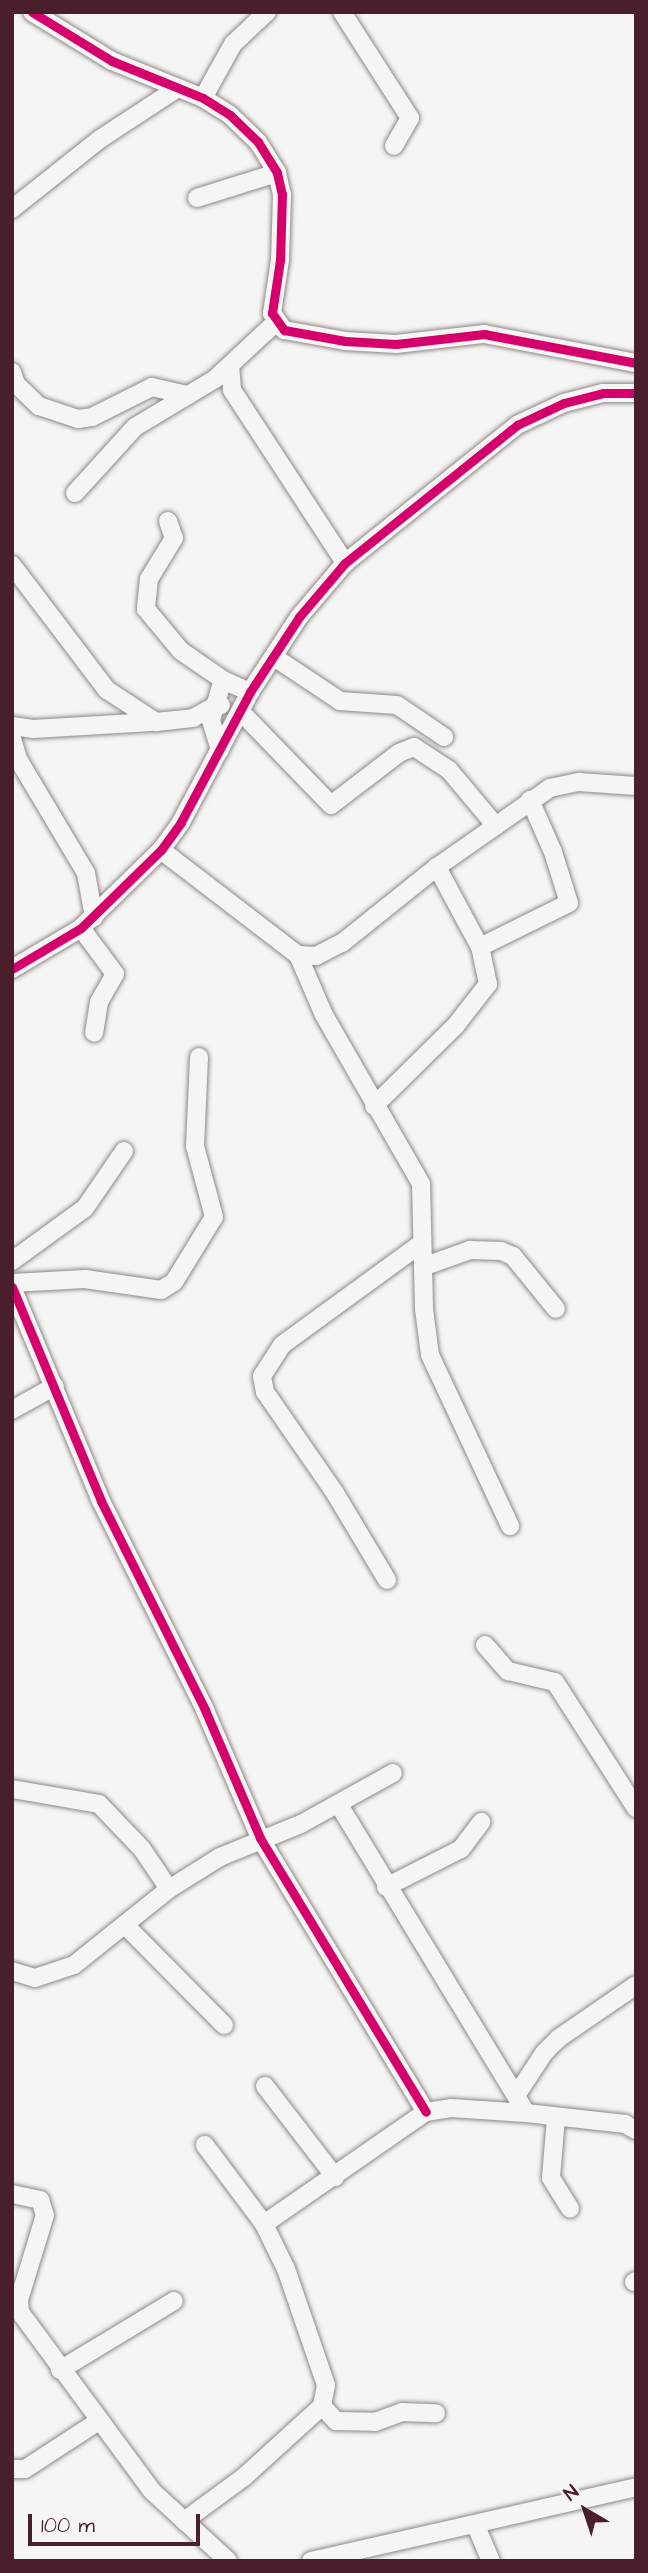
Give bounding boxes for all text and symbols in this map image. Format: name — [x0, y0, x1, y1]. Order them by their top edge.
north arrow — [550, 2475, 620, 2545]
text: N — [558, 2479, 585, 2508]
scale bar — [32, 2500, 203, 2544]
text: 100 m — [41, 2511, 95, 2540]

